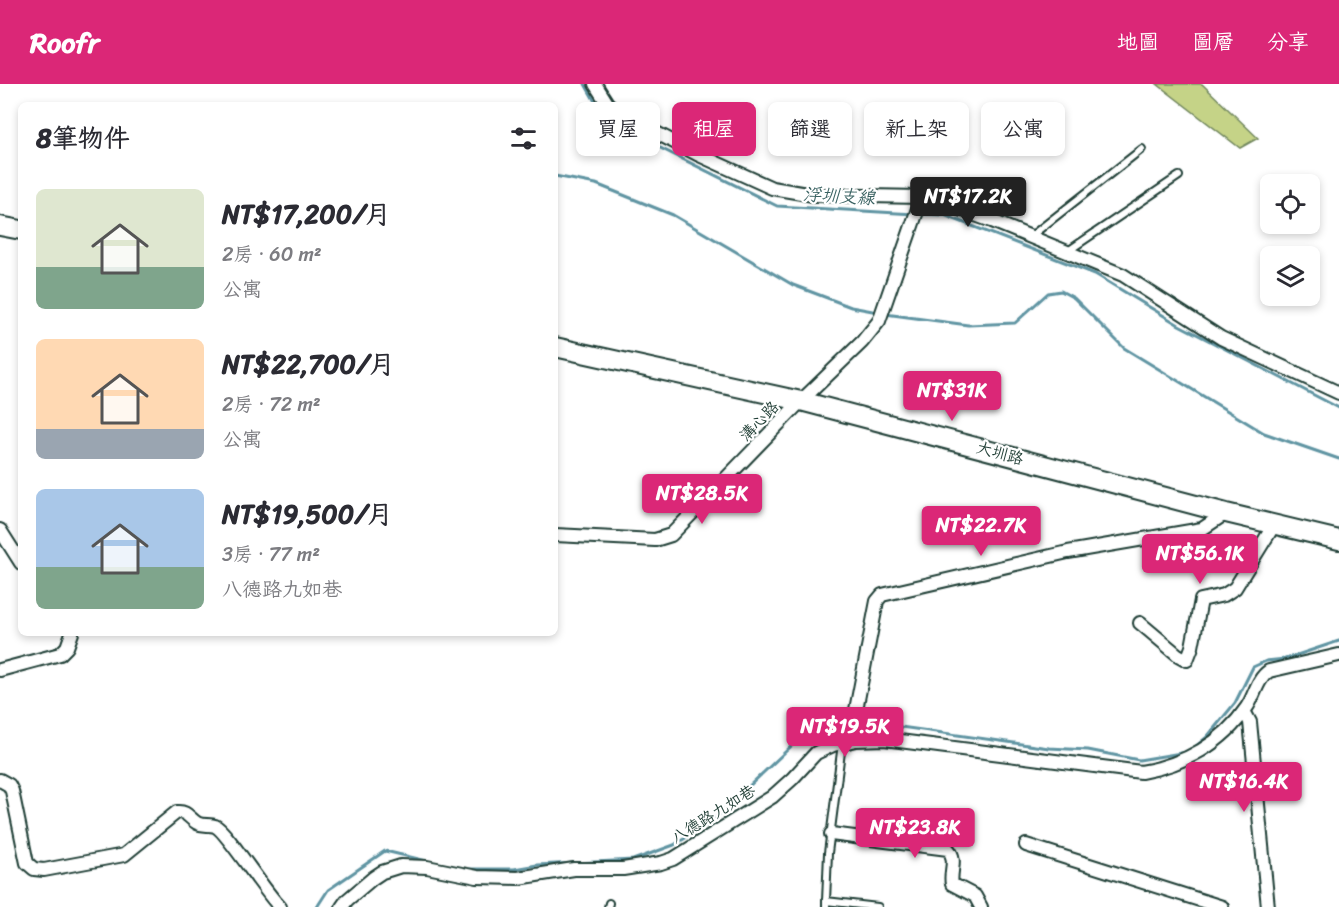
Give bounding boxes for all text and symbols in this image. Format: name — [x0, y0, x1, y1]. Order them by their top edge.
text: Roofr — [30, 18, 99, 67]
text: 地圖 — [1117, 23, 1159, 61]
text: 圖層 — [1192, 23, 1234, 61]
text: 分享 — [1267, 23, 1309, 61]
chip: 買屋 — [576, 102, 660, 156]
chip: 租屋 — [672, 102, 756, 156]
chip: 篩選 — [768, 102, 852, 156]
chip: 新上架 — [864, 102, 969, 156]
chip: 公寓 — [981, 102, 1065, 156]
text: 8筆物件 — [36, 115, 130, 161]
icon: filters — [507, 122, 540, 155]
map controls — [1260, 174, 1320, 306]
button: locate — [1260, 174, 1320, 234]
pin: NT$17.2K — [906, 177, 1030, 228]
water label: 浮圳支線 — [802, 178, 877, 214]
text: NT$17.2K — [924, 179, 1012, 214]
text: NT$17,200/月 — [222, 191, 391, 237]
icon: home — [84, 213, 156, 285]
text: 2房 · 60 m² — [222, 237, 322, 272]
button: layers — [1260, 246, 1320, 306]
text: 公寓 — [222, 272, 262, 307]
text: NT$22,700/月 — [222, 341, 395, 387]
icon: home — [84, 363, 156, 435]
pin: NT$31K — [903, 371, 1001, 422]
text: NT$31K — [917, 373, 987, 408]
text: 2房 · 72 m² — [222, 387, 321, 422]
street label: 溝心路 — [732, 394, 786, 448]
text: 公寓 — [222, 422, 262, 457]
street label: 大圳路 — [973, 433, 1027, 473]
pin: NT$28.5K — [640, 474, 764, 525]
text: NT$28.5K — [656, 476, 748, 511]
text: NT$19,500/月 — [222, 491, 393, 537]
pin: NT$22.7K — [919, 506, 1043, 557]
text: NT$22.7K — [936, 508, 1026, 543]
icon: home — [84, 513, 156, 585]
pin: NT$56.1K — [1138, 534, 1262, 585]
text: NT$56.1K — [1156, 536, 1244, 571]
text: 3房 · 77 m² — [222, 537, 320, 572]
text: 八德路九如巷 — [222, 572, 342, 607]
pin: NT$19.5K — [783, 707, 907, 758]
text: NT$19.5K — [800, 709, 890, 744]
pin: NT$16.4K — [1182, 762, 1306, 813]
text: NT$16.4K — [1200, 764, 1288, 799]
street label: 八德路九如巷 — [665, 776, 761, 852]
pin: NT$23.8K — [853, 808, 977, 859]
text: NT$23.8K — [870, 810, 960, 845]

